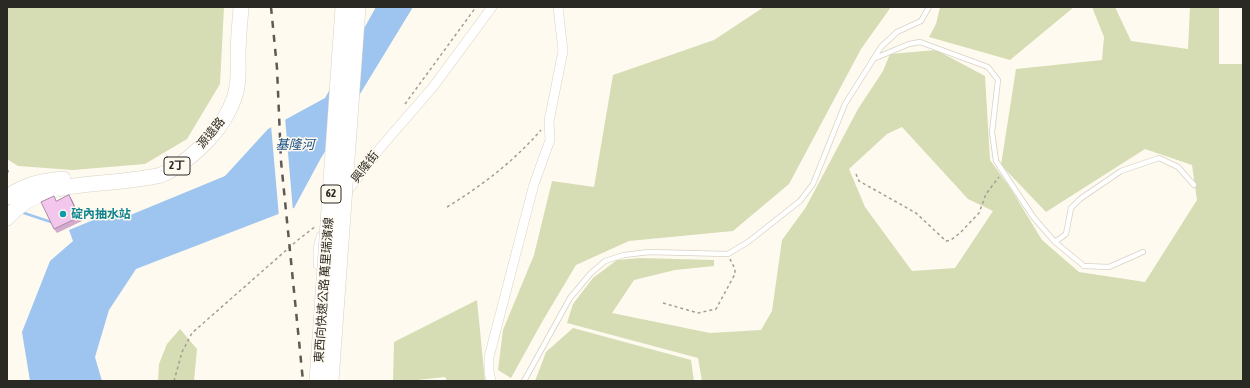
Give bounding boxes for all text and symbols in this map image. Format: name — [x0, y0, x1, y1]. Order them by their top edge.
street label: 源遠路 — [194, 114, 228, 152]
water label: 基隆河 — [276, 137, 314, 153]
street label: 興隆街 — [348, 148, 382, 186]
road number: 2丁 — [164, 157, 190, 175]
road number: 62 — [321, 185, 341, 203]
place label: 碇內抽水站 — [71, 207, 131, 221]
marker: 碇內抽水站 — [58, 209, 68, 219]
street label: 東西向快速公路 萬里瑞濱線 — [312, 217, 336, 363]

